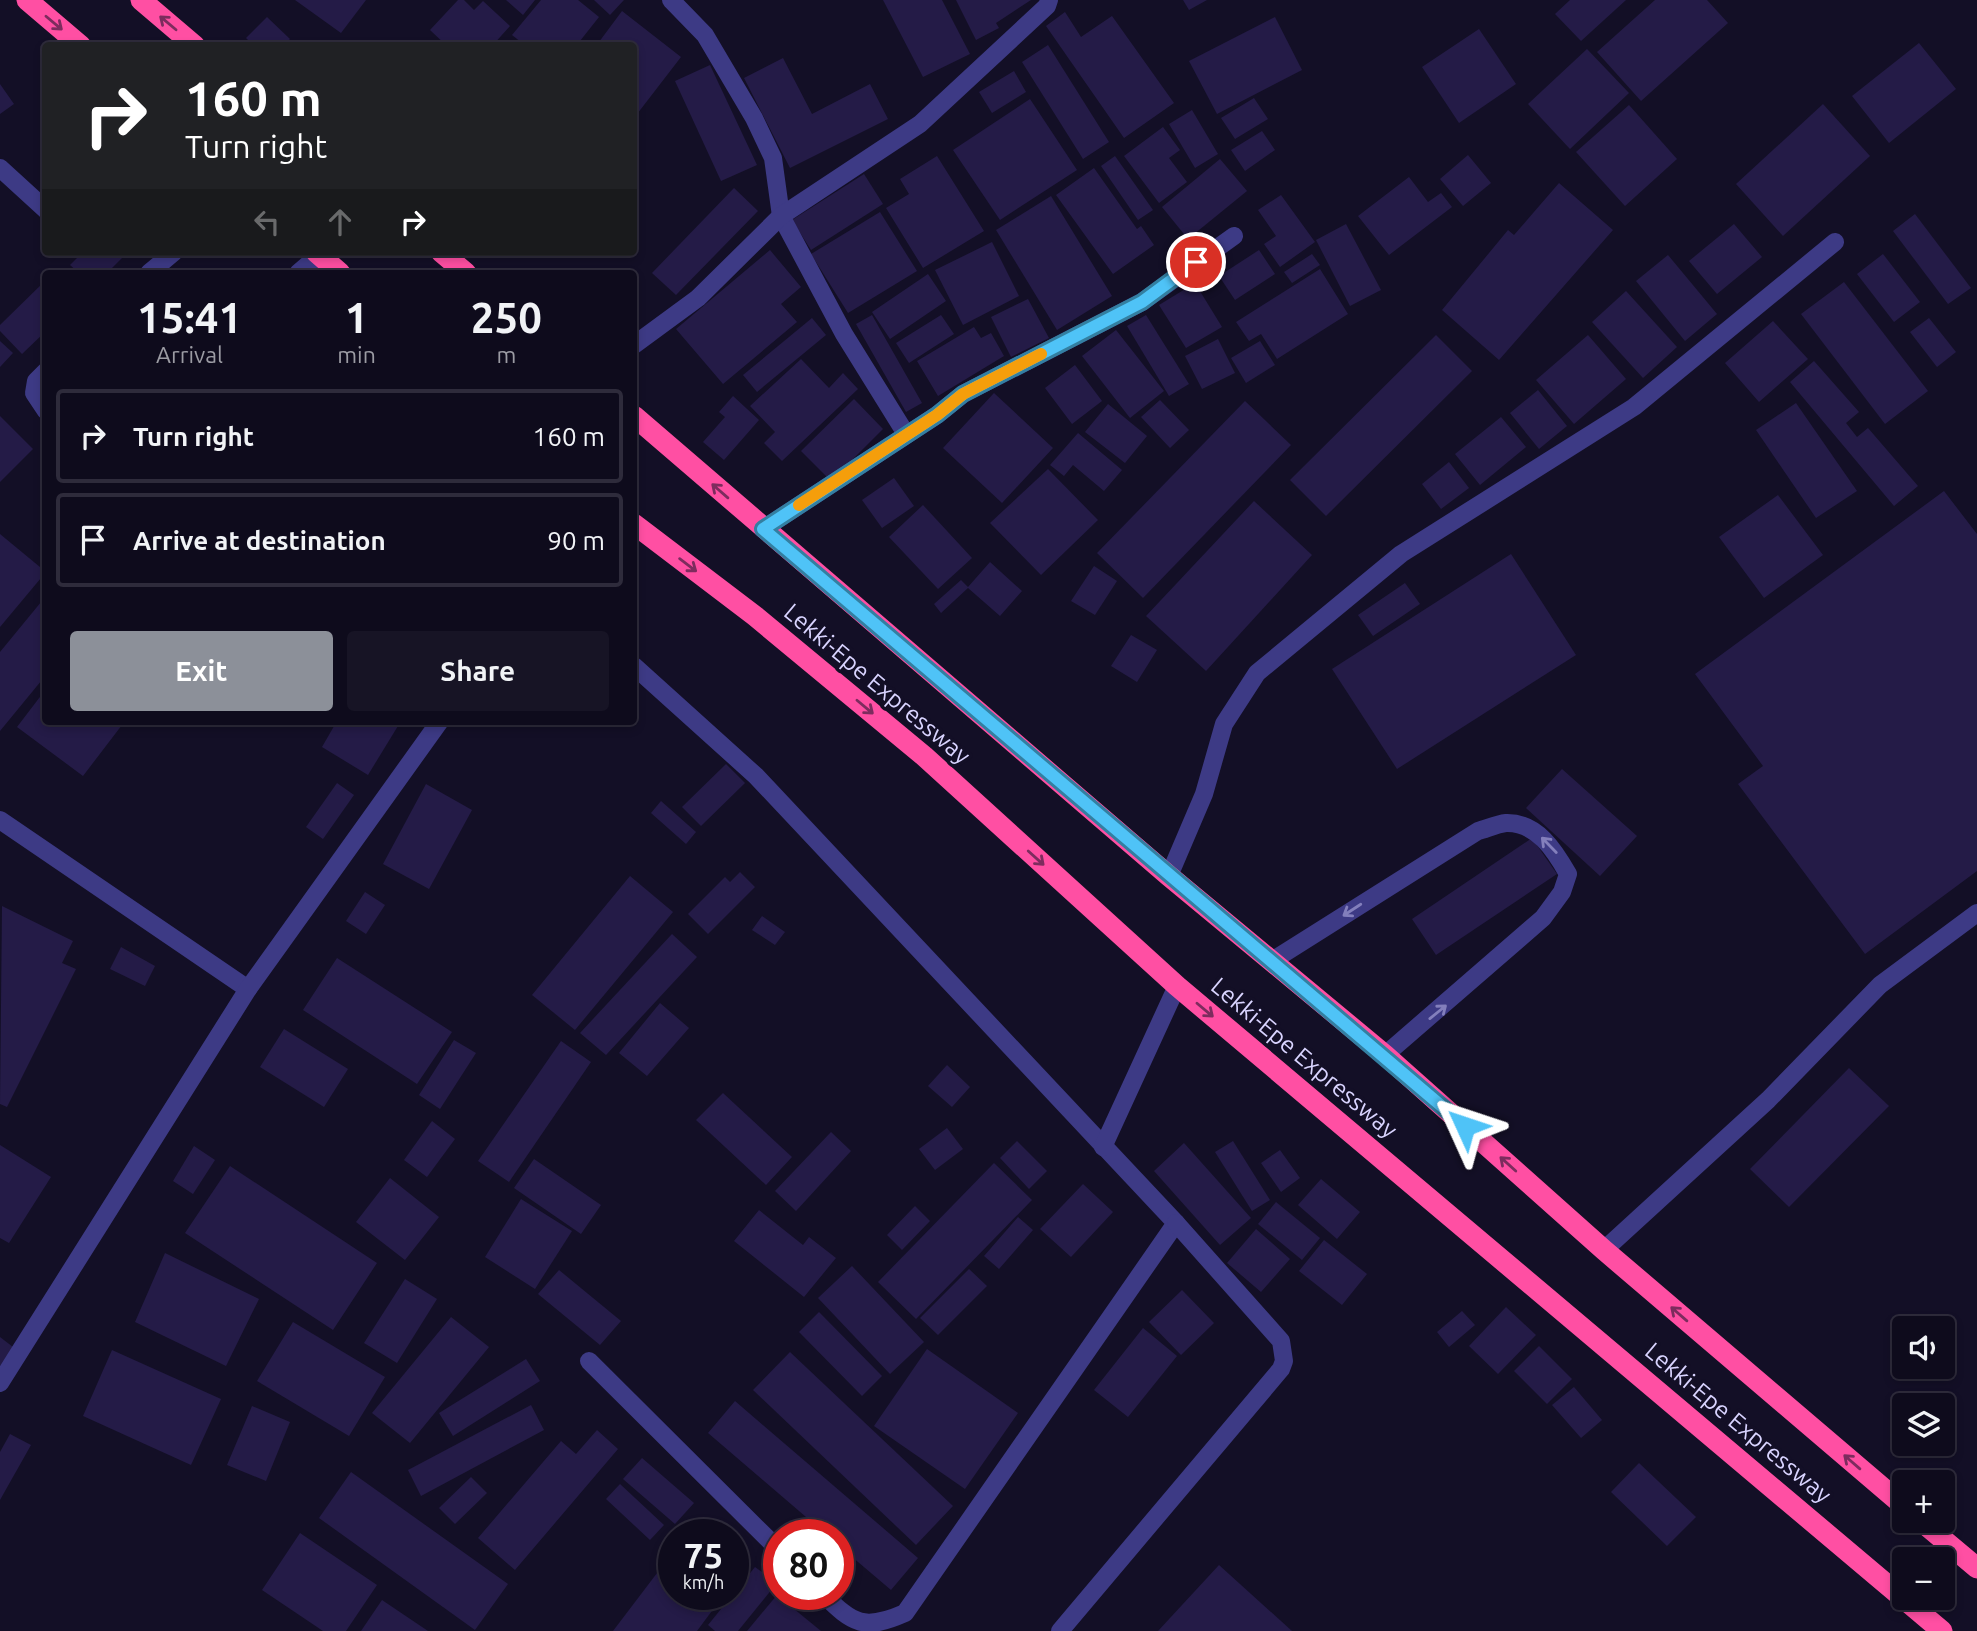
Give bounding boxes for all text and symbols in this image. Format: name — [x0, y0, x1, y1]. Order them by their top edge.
one-way arrow — [44, 15, 62, 31]
one-way arrow — [160, 15, 178, 31]
icon: right — [70, 70, 161, 161]
text: 160 m — [185, 70, 322, 125]
text: Turn right — [185, 128, 327, 164]
icon: left — [248, 203, 286, 241]
icon: ahead — [321, 203, 359, 241]
icon: right — [394, 203, 432, 241]
pin — [1166, 232, 1226, 292]
icon: arrive — [1177, 243, 1215, 281]
text: 15:41 — [137, 294, 242, 341]
text: 1 — [345, 294, 368, 341]
text: 250 — [471, 294, 542, 341]
text: Arrival — [156, 342, 223, 367]
text: min — [337, 342, 376, 367]
text: m — [496, 342, 516, 367]
icon: right — [74, 417, 112, 455]
text: Turn right — [133, 422, 254, 451]
text: 160 m — [533, 422, 605, 451]
one-way arrow — [712, 483, 730, 499]
icon: arrive — [74, 521, 112, 559]
text: Arrive at destination — [133, 526, 386, 555]
text: 90 m — [547, 526, 605, 555]
one-way arrow — [678, 558, 697, 572]
street label: Lekki-Epe Expressway — [779, 598, 976, 770]
button: Exit — [70, 631, 333, 711]
button: Share — [347, 631, 609, 711]
one-way arrow — [856, 700, 874, 715]
one-way arrow — [1540, 837, 1557, 854]
one-way arrow — [1027, 849, 1044, 866]
one-way arrow — [1343, 903, 1362, 918]
street label: Lekki-Epe Expressway — [1206, 972, 1403, 1144]
one-way arrow — [1196, 1002, 1214, 1017]
one-way arrow — [1429, 1004, 1447, 1020]
position arrow — [1428, 1089, 1502, 1163]
one-way arrow — [1499, 1156, 1517, 1172]
one-way arrow — [1670, 1306, 1688, 1322]
map controls — [1892, 1316, 1955, 1610]
button: sound — [1892, 1316, 1955, 1379]
street label: Lekki-Epe Expressway — [1640, 1337, 1837, 1509]
button: layers — [1892, 1393, 1955, 1456]
one-way arrow — [1843, 1454, 1861, 1470]
button: + — [1892, 1470, 1955, 1533]
speed limit sign: 80 — [763, 1519, 854, 1610]
text: 75 — [684, 1535, 723, 1575]
button: − — [1892, 1547, 1955, 1610]
text: km/h — [683, 1572, 724, 1592]

